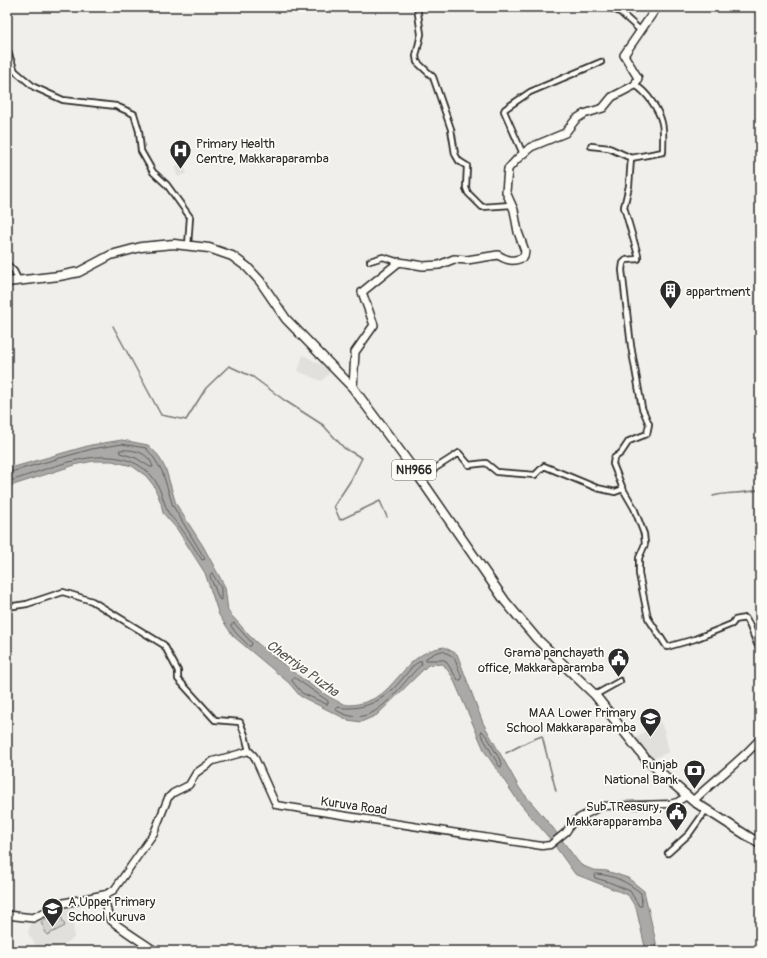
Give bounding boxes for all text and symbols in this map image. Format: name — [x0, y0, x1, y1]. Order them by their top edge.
place label: Primary Health Centre, Makkaraparamba — [196, 136, 329, 167]
hospital icon: Primary Health Centre, Makkaraparamba — [167, 137, 193, 170]
building icon: appartment — [657, 278, 683, 311]
place label: appartment — [686, 284, 751, 300]
road number: NH966 — [392, 460, 436, 480]
water label: Cherriya Puzha — [263, 636, 343, 701]
place label: Grama panchayath office, Makkaraparamba — [478, 645, 604, 676]
public building icon: Grama panchayath office, Makkaraparamba — [606, 646, 632, 679]
place label: MAA Lower Primary School Makkaraparamba — [506, 705, 636, 736]
school or university icon: MAA Lower Primary School Makkaraparamba — [638, 706, 664, 739]
place label: Punjab National Bank — [604, 757, 679, 788]
bank icon: Punjab National Bank — [681, 758, 707, 791]
street label: Kuruva Road — [319, 793, 388, 819]
place label: Sub TReasury, Makkarapparamba — [566, 799, 662, 830]
public building icon: Sub TReasury, Makkarapparamba — [664, 800, 690, 833]
place label: A Upper Primary School Kuruva — [68, 894, 156, 925]
school or university icon: A Upper Primary School Kuruva — [39, 895, 65, 928]

